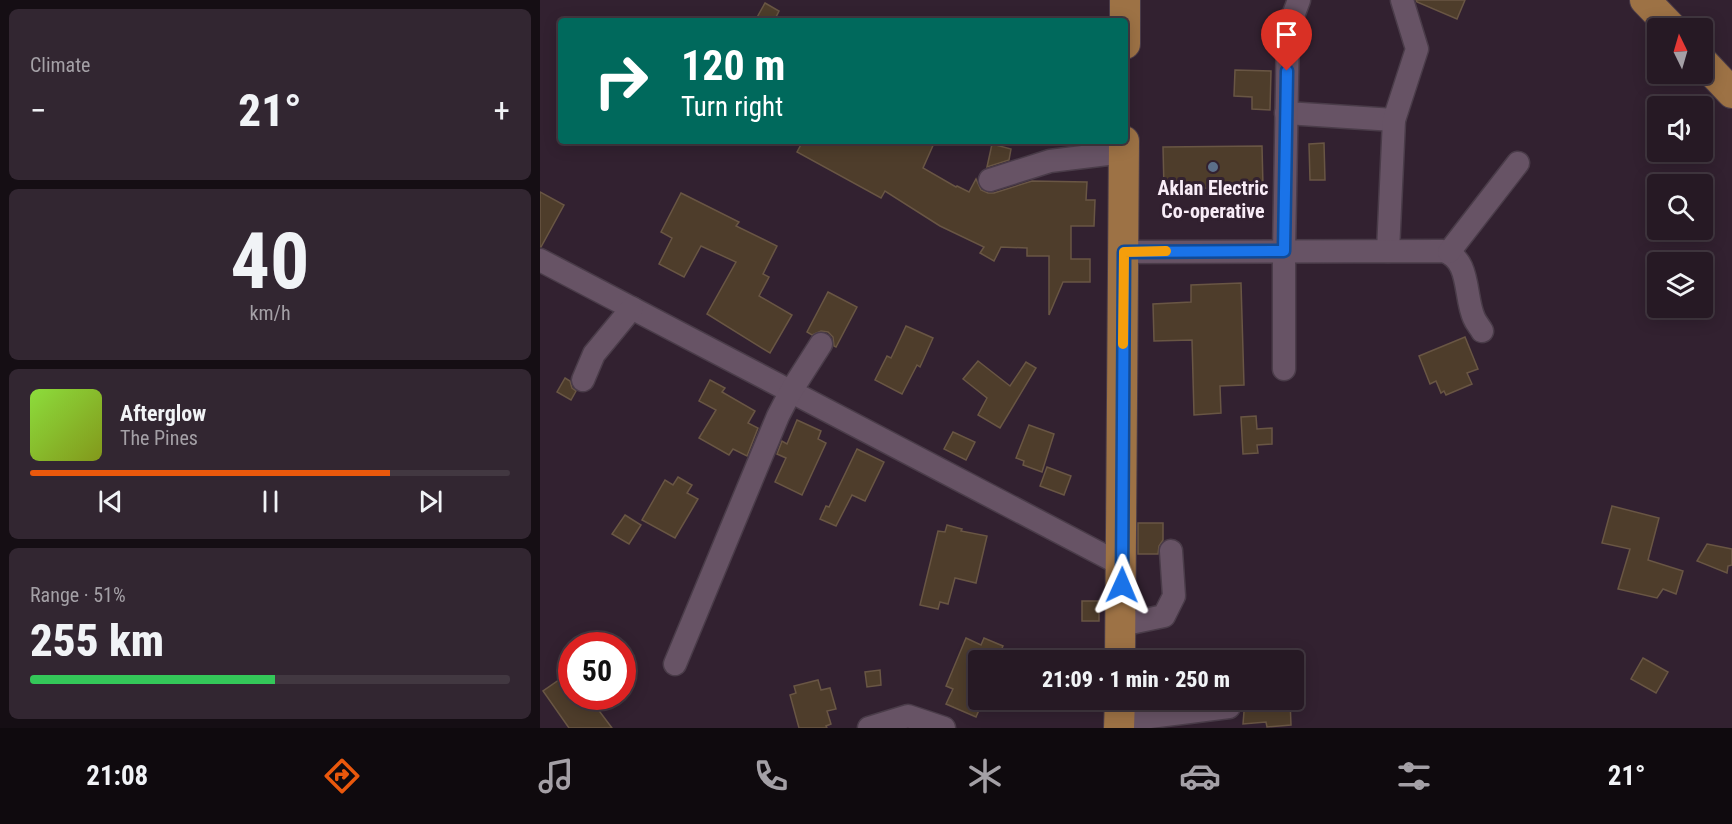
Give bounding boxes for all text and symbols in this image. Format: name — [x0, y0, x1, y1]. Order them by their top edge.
pin — [1261, 9, 1312, 71]
icon: arrive — [1270, 18, 1303, 51]
north arrow — [1647, 18, 1713, 84]
map controls — [1647, 18, 1713, 318]
text: 120 m — [681, 41, 786, 90]
icon: right — [582, 42, 660, 120]
text: Climate — [30, 53, 90, 77]
text: 21° — [238, 84, 302, 137]
text: − — [30, 91, 47, 130]
text: + — [494, 91, 510, 130]
text: Turn right — [681, 91, 783, 123]
button: sound — [1647, 96, 1713, 162]
marker: Aklan Electric Co-operative — [1206, 160, 1220, 174]
button: search — [1647, 174, 1713, 240]
place label: Aklan Electric Co-operative — [1157, 176, 1269, 223]
text: 40 — [231, 216, 309, 307]
button: layers — [1647, 252, 1713, 318]
text: km/h — [249, 301, 291, 325]
text: Afterglow — [120, 401, 206, 426]
text: The Pines — [120, 426, 198, 450]
icon: previous — [94, 485, 127, 518]
icon: pause — [254, 485, 287, 518]
icon: next — [414, 485, 447, 518]
position arrow — [1090, 553, 1154, 617]
text: Range · 51% — [30, 583, 126, 607]
text: 255 km — [30, 614, 164, 667]
speed limit sign: 50 — [558, 632, 636, 710]
text: 21:09 · 1 min · 250 m — [1042, 667, 1230, 692]
icon: directions — [321, 755, 363, 797]
icon: music — [535, 755, 577, 797]
icon: phone — [750, 755, 792, 797]
icon: climate — [964, 755, 1006, 797]
icon: car — [1179, 755, 1221, 797]
icon: filters — [1393, 755, 1435, 797]
text: 21:08 — [86, 760, 148, 792]
text: 21° — [1608, 760, 1646, 792]

